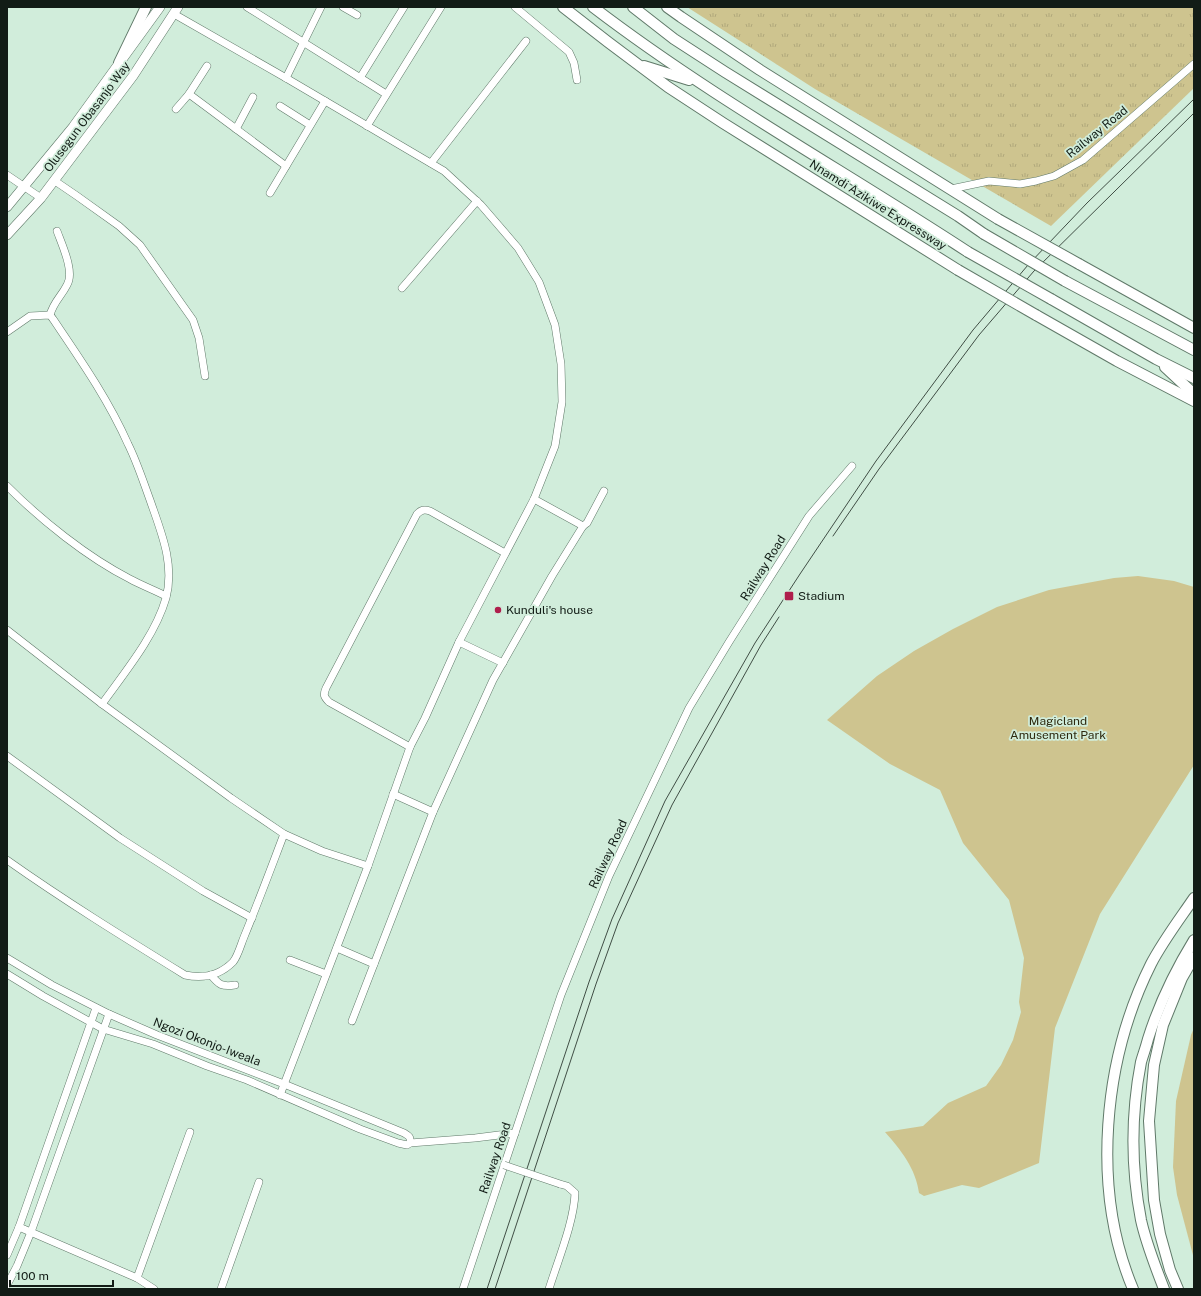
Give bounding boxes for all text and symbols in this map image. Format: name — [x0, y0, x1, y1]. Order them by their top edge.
street label: Olusegun Obasanjo Way — [41, 59, 133, 175]
street label: Railway Road — [1064, 103, 1130, 161]
street label: Nnamdi Azikiwe Expressway — [807, 157, 950, 253]
street label: Railway Road — [737, 533, 789, 603]
place label: Stadium — [798, 589, 845, 603]
marker: Stadium — [783, 590, 795, 602]
place label: Kunduli's house — [506, 603, 593, 617]
marker: Kunduli's house — [493, 605, 503, 615]
park label: Magicland Amusement Park — [1010, 714, 1106, 742]
street label: Railway Road — [586, 817, 630, 891]
street label: Ngozi Okonjo-Iweala — [151, 1015, 263, 1069]
street label: Railway Road — [476, 1121, 514, 1195]
scale bar — [10, 1262, 113, 1288]
text: 100 m — [16, 1269, 49, 1283]

